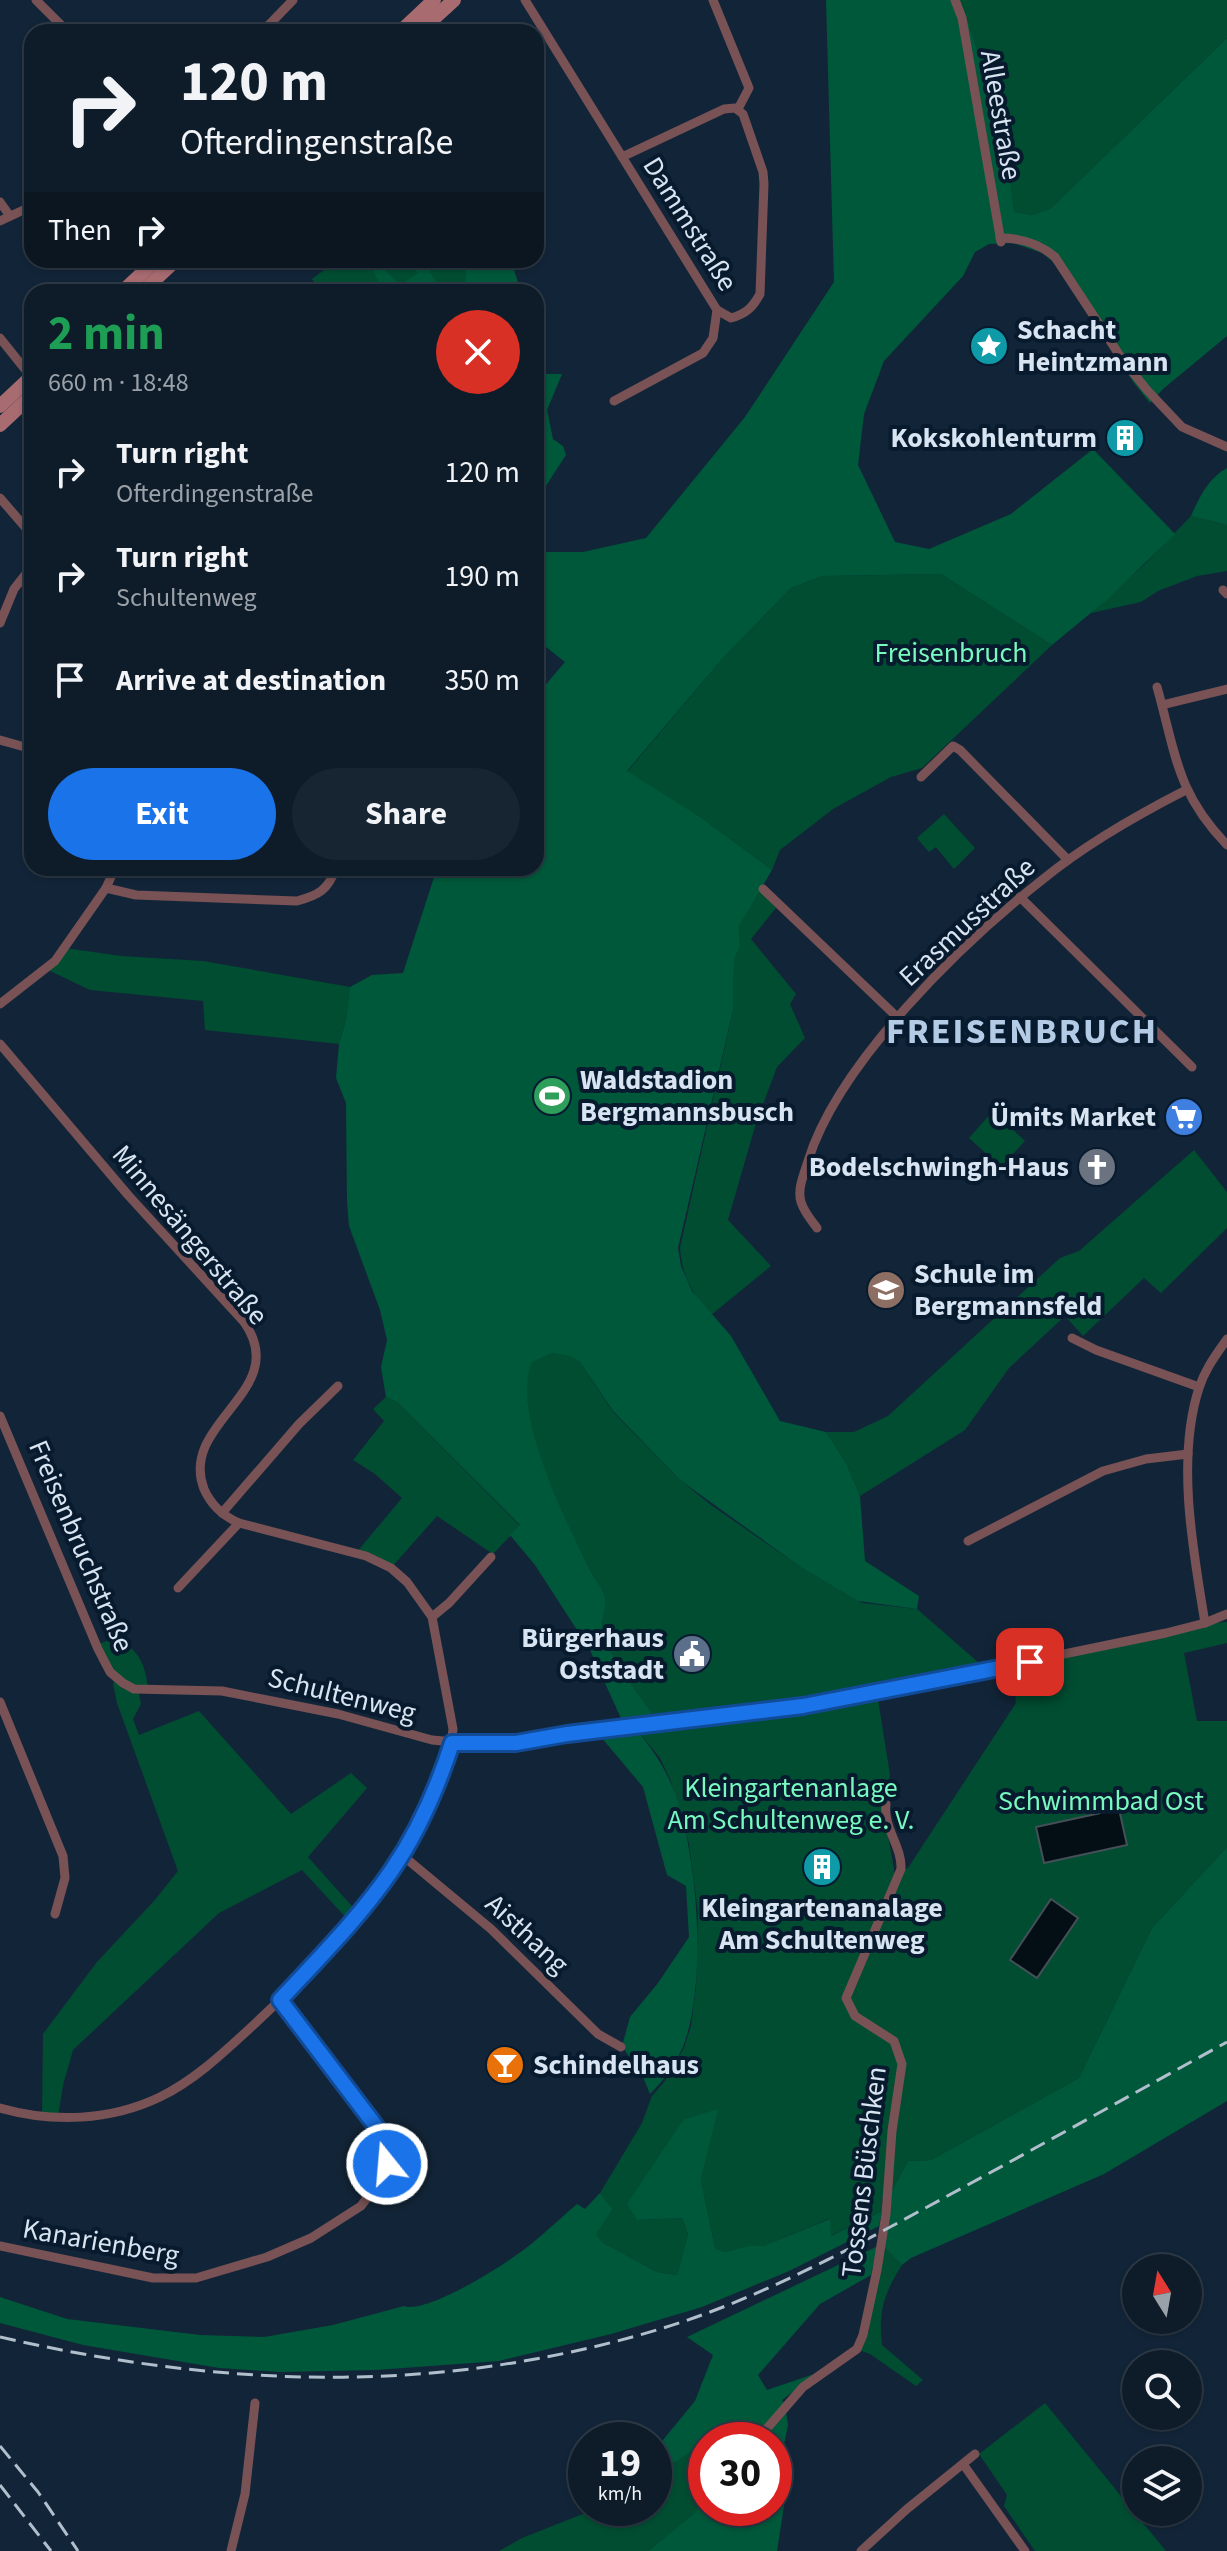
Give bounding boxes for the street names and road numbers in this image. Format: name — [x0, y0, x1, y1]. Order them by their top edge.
street label: Alleestraße — [970, 47, 1032, 183]
street label: Dammstraße — [633, 149, 747, 299]
street label: Erasmusstraße — [890, 848, 1044, 996]
street label: Minnesängerstraße — [103, 1136, 277, 1334]
street label: Freisenbruchstraße — [18, 1434, 144, 1658]
street label: Schultenweg — [264, 1657, 420, 1733]
street label: Aisthang — [476, 1885, 578, 1983]
street label: Tossens Büschken — [831, 2064, 897, 2280]
street label: Kanarienberg — [19, 2209, 183, 2275]

